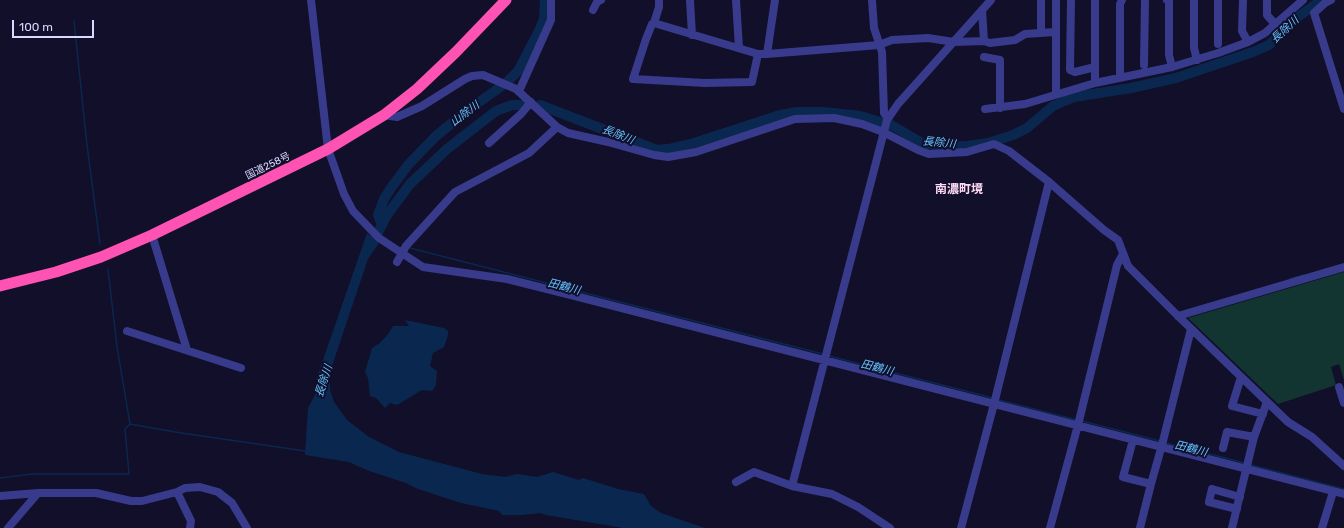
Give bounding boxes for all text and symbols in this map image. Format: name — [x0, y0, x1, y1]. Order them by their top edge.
scale bar — [14, 12, 96, 38]
water label: 長除川 — [1268, 14, 1302, 46]
text: 100 m — [19, 20, 53, 34]
water label: 山除川 — [448, 99, 482, 129]
water label: 長除川 — [600, 123, 636, 147]
water label: 長除川 — [922, 135, 956, 151]
street label: 国道258号 — [244, 150, 292, 182]
district label: 南濃町境 — [935, 183, 983, 197]
water label: 田鶴川 — [546, 277, 582, 297]
water label: 田鶴川 — [859, 358, 895, 378]
water label: 長除川 — [313, 363, 335, 399]
water label: 田鶴川 — [1173, 439, 1209, 459]

